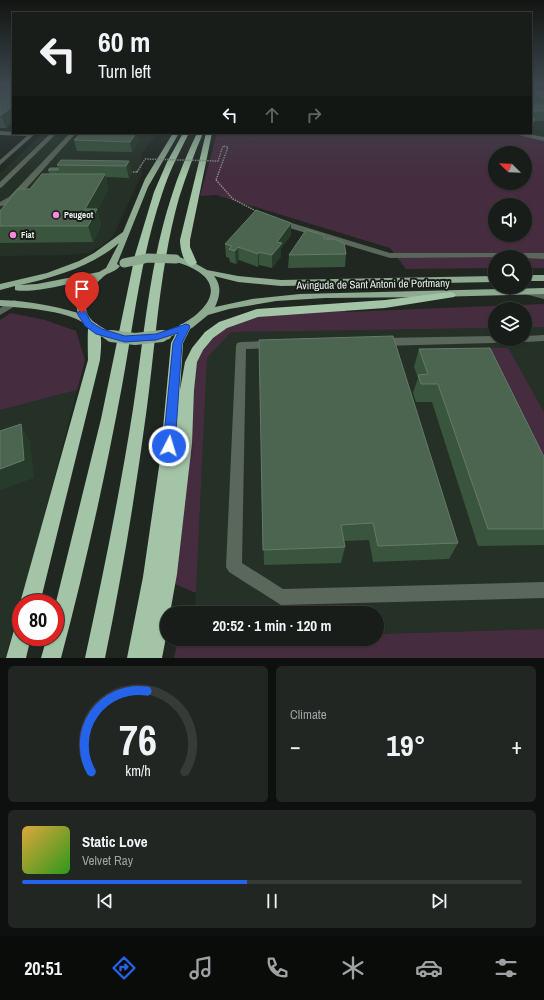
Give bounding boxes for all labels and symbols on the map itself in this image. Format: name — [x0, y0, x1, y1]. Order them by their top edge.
north arrow — [488, 146, 532, 190]
place label: Peugeot — [64, 209, 94, 221]
marker: Peugeot — [51, 210, 61, 220]
place label: Fiat — [21, 229, 35, 241]
marker: Fiat — [8, 230, 18, 240]
pin — [65, 272, 99, 313]
street label: Avinguda de Sant Antoni de Portmany — [295, 276, 450, 292]
position arrow — [148, 425, 190, 467]
speed limit sign: 80 — [12, 594, 64, 646]

